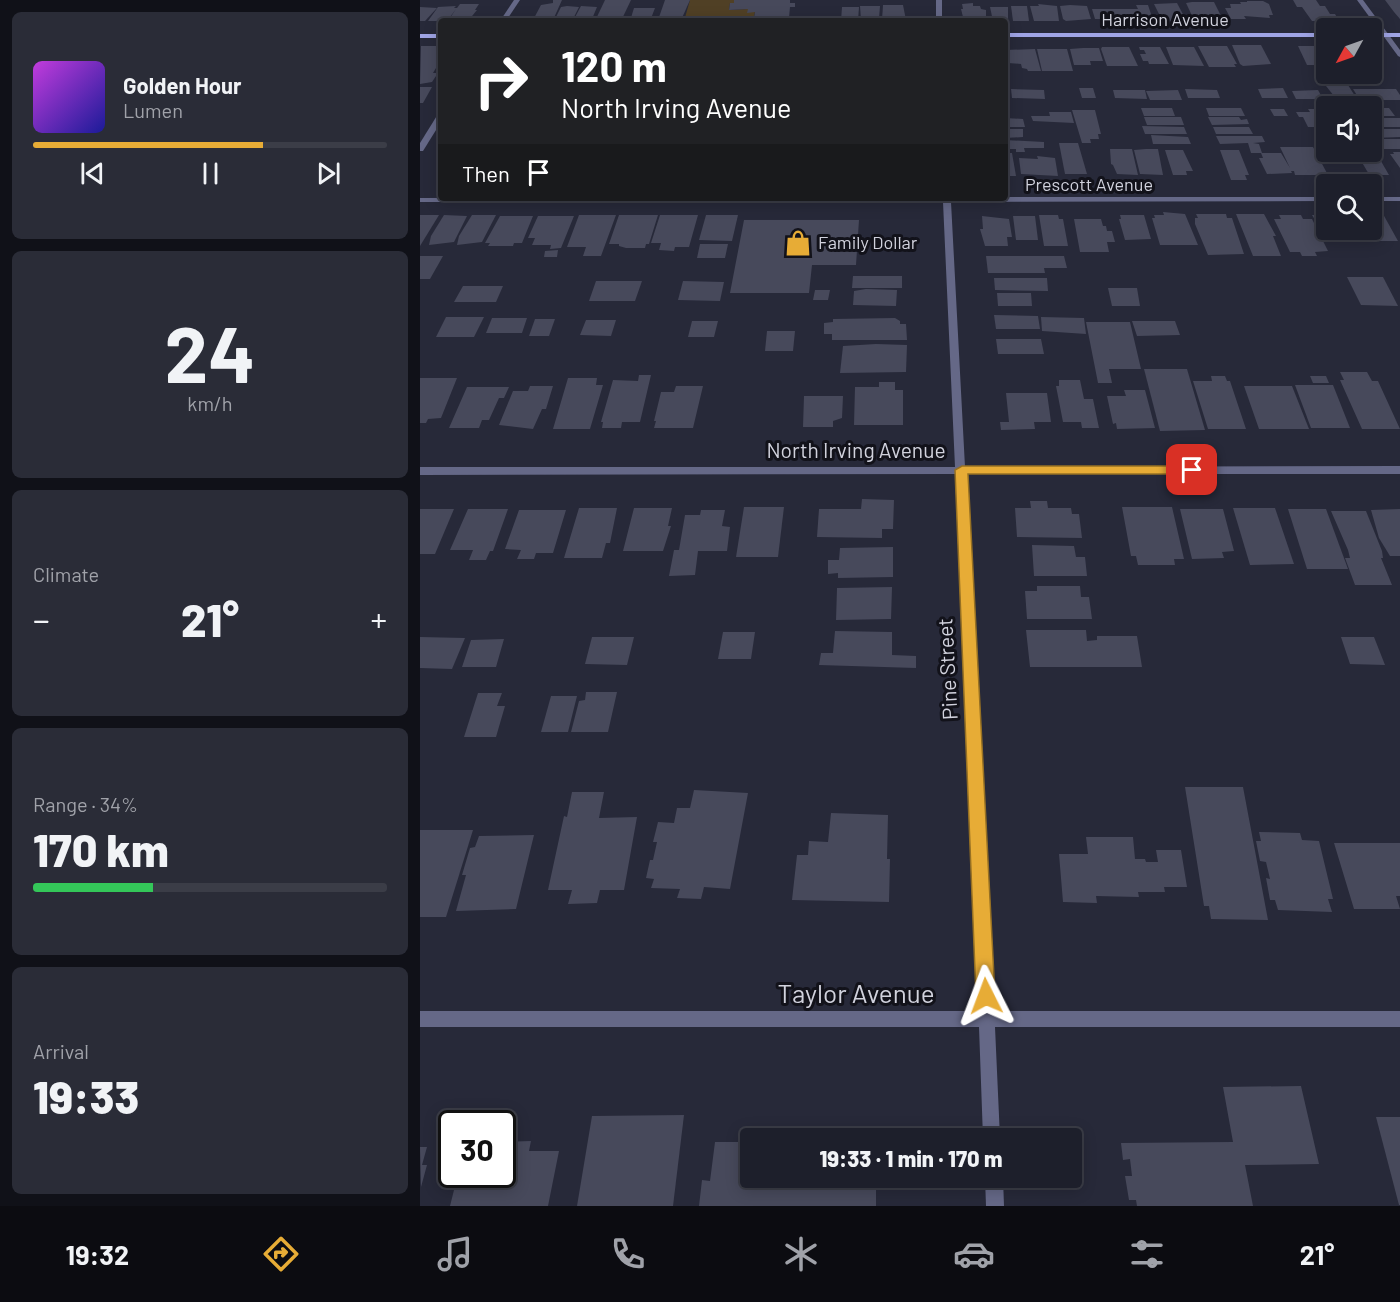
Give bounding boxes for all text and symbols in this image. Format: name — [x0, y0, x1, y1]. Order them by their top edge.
street label: Harrison Avenue — [1101, 8, 1229, 30]
north arrow — [1316, 18, 1382, 84]
map controls — [1316, 18, 1382, 240]
text: 120 m — [561, 40, 667, 90]
icon: right — [462, 42, 540, 120]
text: Golden Hour — [123, 72, 241, 98]
text: North Irving Avenue — [561, 91, 791, 123]
button: sound — [1316, 96, 1382, 162]
text: Lumen — [123, 98, 183, 122]
icon: arrive — [522, 156, 555, 189]
icon: previous — [76, 157, 109, 190]
icon: pause — [194, 157, 227, 190]
icon: next — [312, 157, 345, 190]
text: Then — [462, 160, 510, 186]
street label: Prescott Avenue — [1025, 173, 1153, 195]
button: search — [1316, 174, 1382, 240]
shop icon: Family Dollar — [783, 228, 813, 258]
place label: Family Dollar — [818, 231, 918, 253]
text: 24 — [165, 305, 255, 399]
text: km/h — [187, 391, 233, 415]
street label: North Irving Avenue — [766, 437, 946, 462]
pin — [1166, 444, 1217, 495]
icon: arrive — [1175, 453, 1208, 486]
text: Climate — [33, 562, 99, 586]
text: 21° — [181, 592, 239, 646]
text: − — [33, 599, 50, 639]
text: + — [370, 599, 387, 639]
street label: Pine Street — [931, 618, 962, 721]
text: Range · 34% — [33, 792, 138, 816]
text: 170 km — [33, 822, 169, 876]
position arrow — [954, 964, 1018, 1028]
street label: Taylor Avenue — [778, 977, 935, 1008]
text: Arrival — [33, 1039, 89, 1063]
text: 19:33 — [33, 1069, 139, 1123]
speed limit sign: 30 — [438, 1110, 516, 1188]
text: 19:33 · 1 min · 170 m — [820, 1145, 1002, 1171]
icon: directions — [260, 1233, 302, 1275]
icon: music — [434, 1233, 476, 1275]
icon: phone — [607, 1233, 649, 1275]
icon: climate — [780, 1233, 822, 1275]
icon: car — [953, 1233, 995, 1275]
icon: filters — [1126, 1233, 1168, 1275]
text: 19:32 — [66, 1238, 129, 1270]
text: 21° — [1300, 1238, 1334, 1270]

